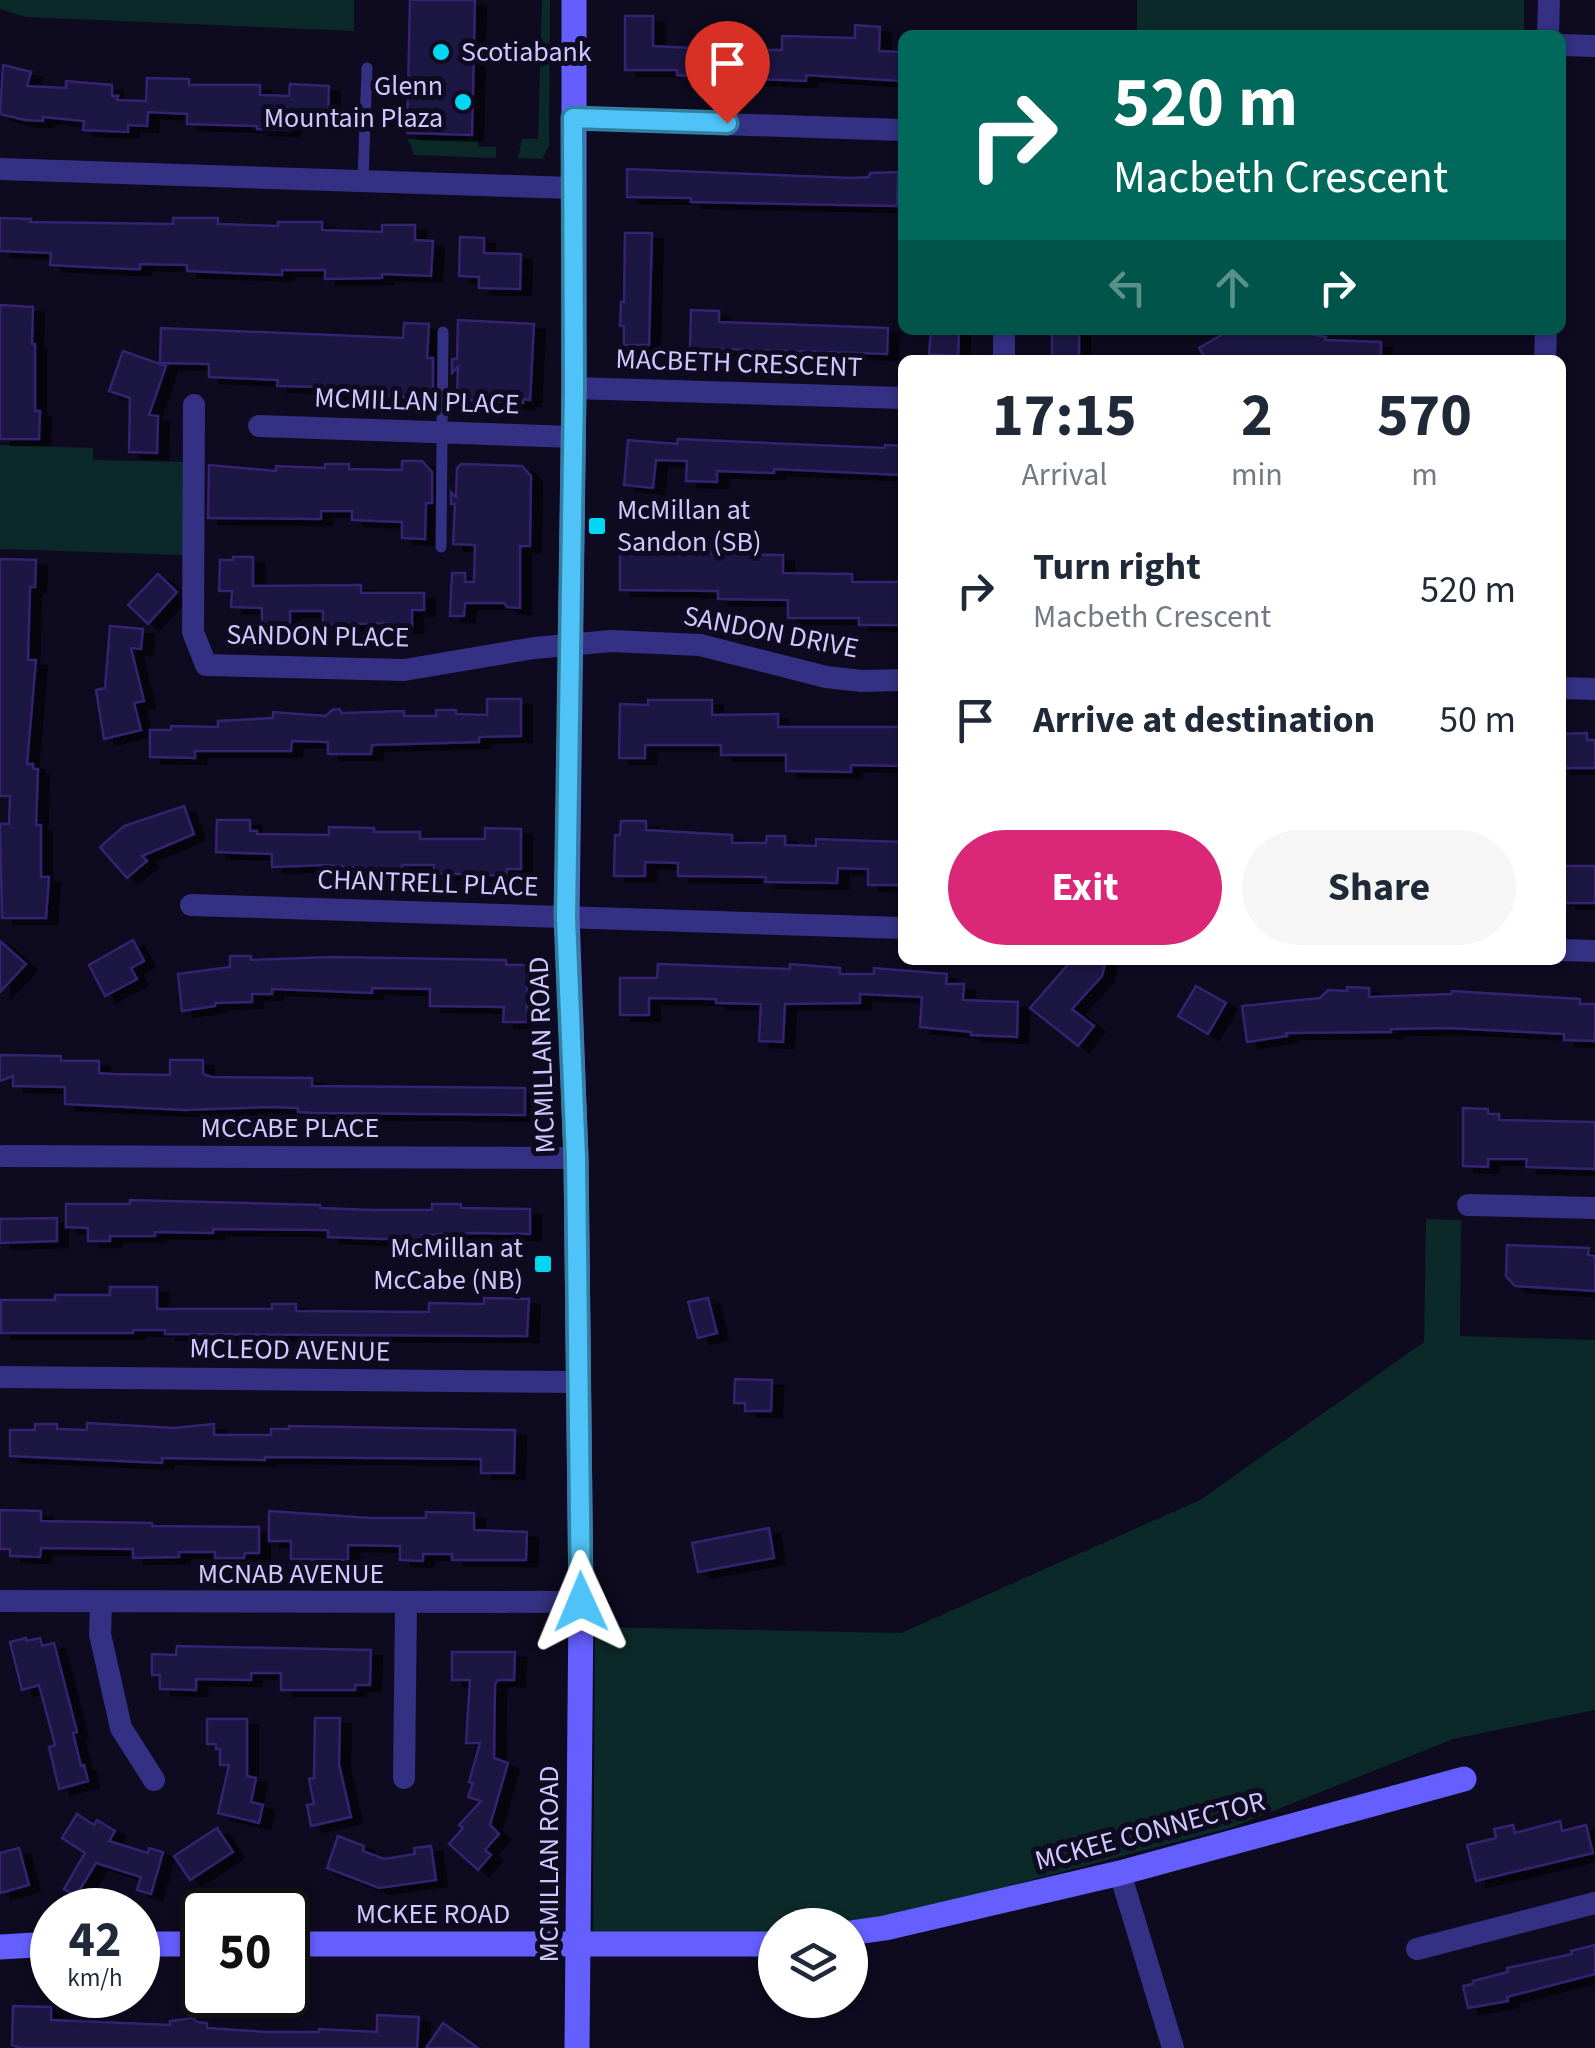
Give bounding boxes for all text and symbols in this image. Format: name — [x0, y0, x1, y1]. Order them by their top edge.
pin — [685, 21, 770, 124]
place label: Scotiabank — [461, 32, 592, 72]
icon: arrive — [700, 36, 755, 91]
marker: Scotiabank — [430, 41, 452, 63]
text: 520 m — [1113, 53, 1298, 153]
place label: Glenn Mountain Plaza — [264, 66, 443, 138]
icon: right — [948, 70, 1078, 200]
marker: Glenn Mountain Plaza — [452, 91, 474, 113]
text: Macbeth Crescent — [1113, 146, 1448, 210]
icon: left — [1100, 260, 1155, 315]
icon: ahead — [1205, 260, 1260, 315]
icon: right — [1310, 260, 1365, 315]
street label: MACBETH CRESCENT — [615, 339, 863, 387]
text: 17:15 — [992, 374, 1137, 459]
text: 2 — [1241, 374, 1273, 459]
text: 570 — [1377, 374, 1472, 459]
street label: MCMILLAN PLACE — [314, 377, 520, 425]
text: Arrival — [1021, 452, 1107, 498]
text: min — [1231, 452, 1283, 498]
text: m — [1411, 452, 1438, 498]
place label: McMillan at Sandon (SB) — [617, 490, 761, 562]
marker: McMillan at Sandon (SB) — [586, 515, 608, 537]
text: Turn right — [1033, 540, 1201, 594]
icon: right — [948, 563, 1003, 618]
text: 520 m — [1420, 563, 1516, 617]
text: Macbeth Crescent — [1033, 594, 1271, 640]
street label: SANDON DRIVE — [680, 595, 862, 669]
street label: SANDON PLACE — [226, 614, 410, 658]
icon: arrive — [948, 693, 1003, 748]
text: Arrive at destination — [1033, 693, 1375, 747]
text: 50 m — [1439, 693, 1516, 747]
button: Exit — [948, 830, 1222, 945]
button: Share — [1242, 830, 1516, 945]
street label: CHANTRELL PLACE — [317, 859, 539, 907]
street label: MCMILLAN ROAD — [519, 956, 565, 1154]
street label: MCCABE PLACE — [201, 1108, 379, 1148]
place label: McMillan at McCabe (NB) — [373, 1228, 524, 1300]
marker: McMillan at McCabe (NB) — [532, 1253, 554, 1275]
street label: MCLEOD AVENUE — [189, 1328, 391, 1372]
position arrow — [529, 1550, 633, 1654]
street label: MCNAB AVENUE — [198, 1554, 384, 1594]
street label: MCMILLAN ROAD — [529, 1766, 569, 1962]
street label: MCKEE CONNECTOR — [1030, 1781, 1270, 1881]
speed limit sign: 50 — [180, 1888, 310, 2018]
street label: MCKEE ROAD — [356, 1894, 510, 1934]
text: 42 — [69, 1905, 121, 1976]
map controls — [758, 1908, 868, 2018]
button: layers — [758, 1908, 868, 2018]
text: km/h — [67, 1960, 123, 1996]

